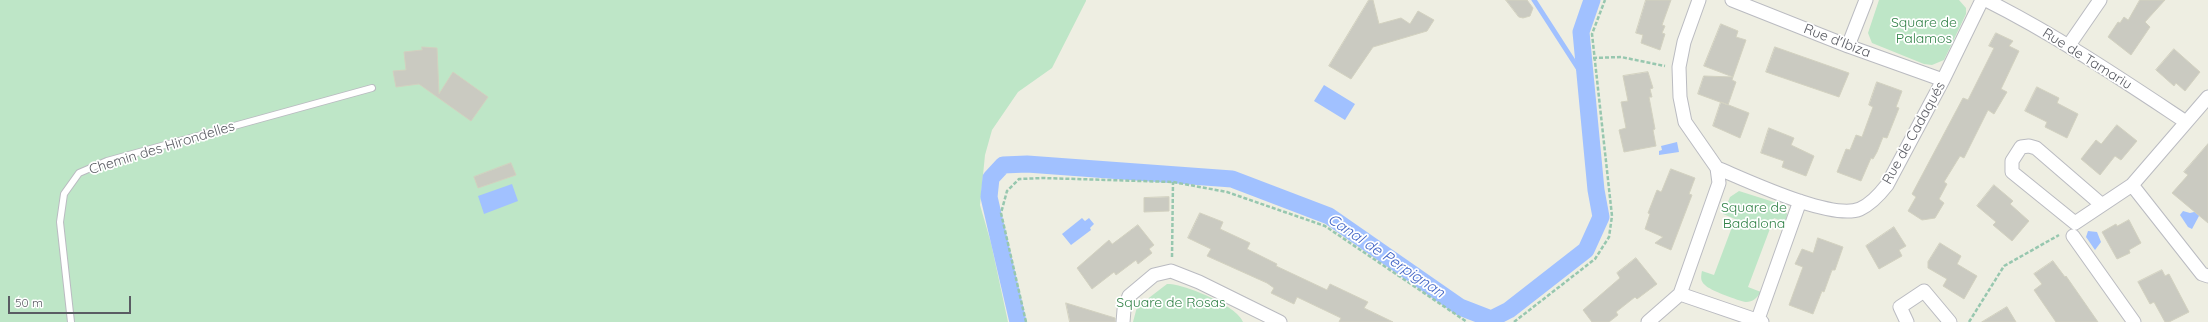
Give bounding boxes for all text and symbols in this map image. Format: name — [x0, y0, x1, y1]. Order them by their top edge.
park label: Square de Palamos — [1891, 15, 1957, 48]
street label: Rue d'Ibiza — [1801, 21, 1873, 61]
street label: Rue de Tamariu — [2039, 25, 2135, 93]
street label: Rue de Cadaqués — [1879, 79, 1949, 187]
street label: Chemin des Hirondelles — [87, 118, 237, 178]
park label: Square de Badalona — [1721, 200, 1787, 232]
water label: Canal de Perpignan — [1324, 210, 1448, 302]
scale bar — [10, 288, 133, 314]
text: 50 m — [15, 295, 43, 310]
park label: Square de Rosas — [1116, 295, 1226, 311]

